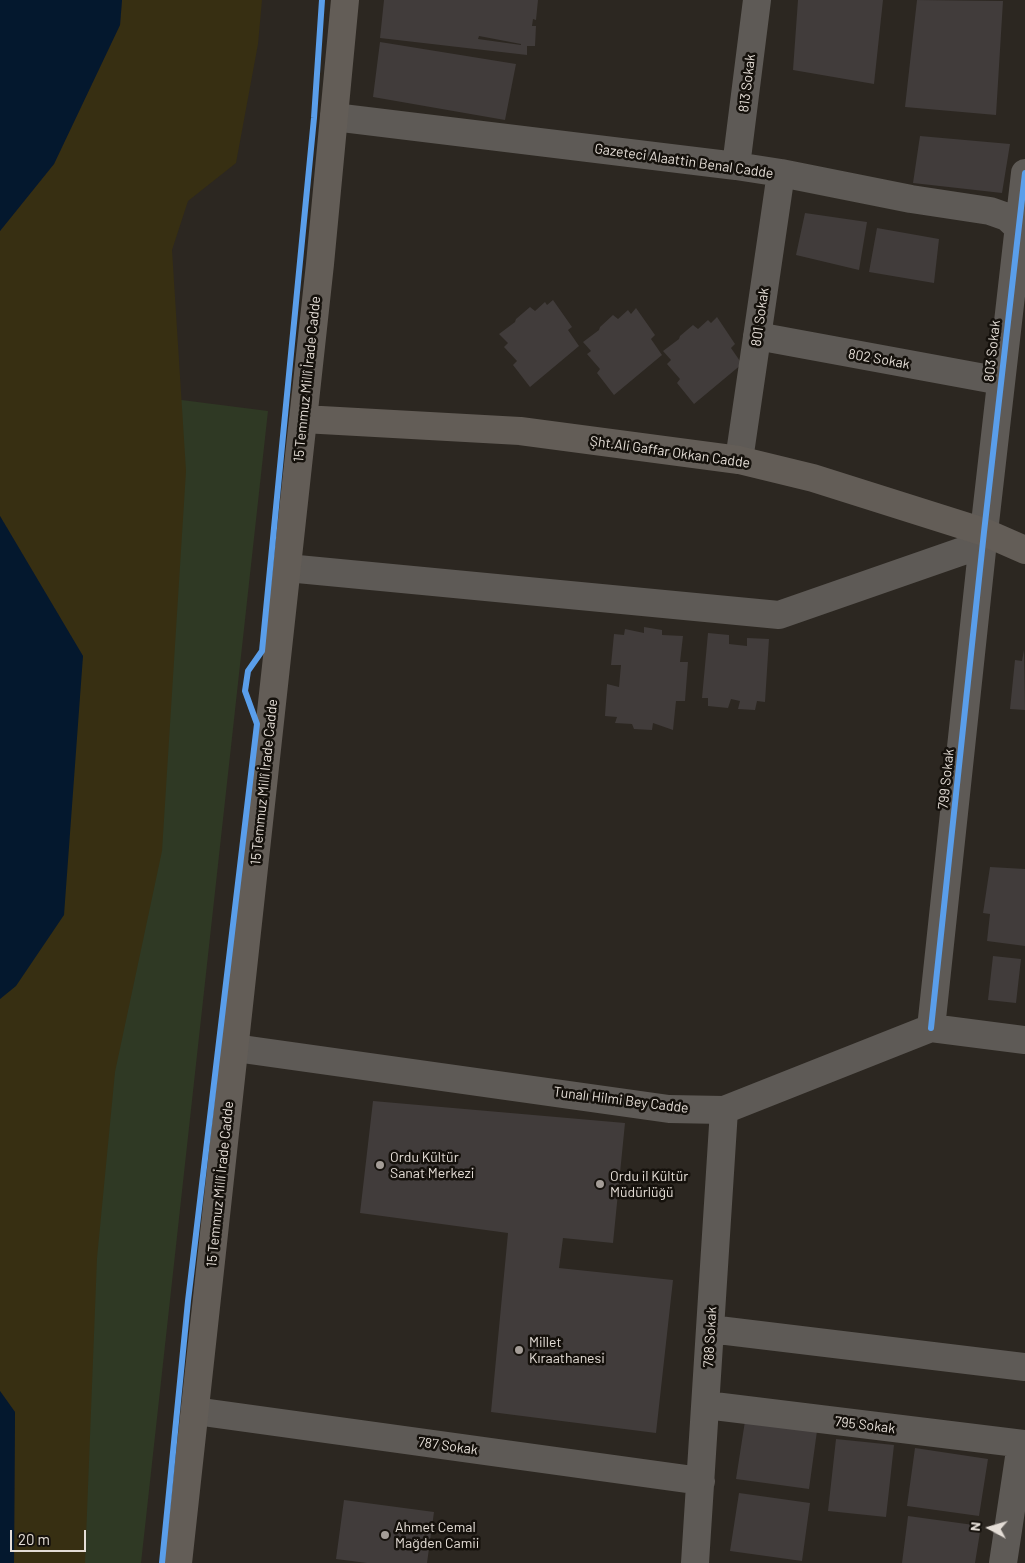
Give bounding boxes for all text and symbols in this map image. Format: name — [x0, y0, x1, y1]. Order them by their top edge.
street label: 813 Sokak — [735, 53, 759, 113]
street label: Gazeteci Alaattin Benal Cadde — [593, 140, 775, 182]
street label: 801 Sokak — [748, 286, 772, 348]
street label: 15 Temmuz Millî İrade Cadde — [290, 295, 324, 463]
street label: 803 Sokak — [980, 319, 1004, 383]
street label: 802 Sokak — [847, 345, 911, 373]
street label: Şht.Ali Gaffar Okkan Cadde — [589, 432, 751, 472]
street label: 15 Temmuz Millî İrade Cadde — [247, 698, 281, 866]
street label: 799 Sokak — [934, 748, 958, 810]
street label: Tunalı Hilmi Bey Cadde — [552, 1083, 690, 1117]
street label: 15 Temmuz Millî İrade Cadde — [203, 1100, 237, 1268]
place label: Ordu Kültür Sanat Merkezi — [390, 1149, 474, 1182]
marker: Ordu Kültür Sanat Merkezi — [374, 1159, 386, 1171]
place label: Ordu il Kültür Müdürlüğü — [610, 1168, 688, 1200]
marker: Ordu il Kültür Müdürlüğü — [594, 1178, 606, 1190]
street label: 788 Sokak — [700, 1306, 720, 1368]
place label: Millet Kıraathanesi — [529, 1334, 605, 1366]
marker: Millet Kıraathanesi — [513, 1344, 525, 1356]
street label: 795 Sokak — [834, 1413, 896, 1437]
street label: 787 Sokak — [417, 1433, 479, 1459]
north arrow — [965, 1503, 1015, 1553]
place label: Ahmet Cemal Mağden Camii — [395, 1519, 479, 1551]
scale bar — [12, 1520, 89, 1552]
text: N — [966, 1521, 984, 1532]
marker: Ahmet Cemal Mağden Camii — [379, 1529, 391, 1541]
text: 20 m — [18, 1530, 50, 1548]

